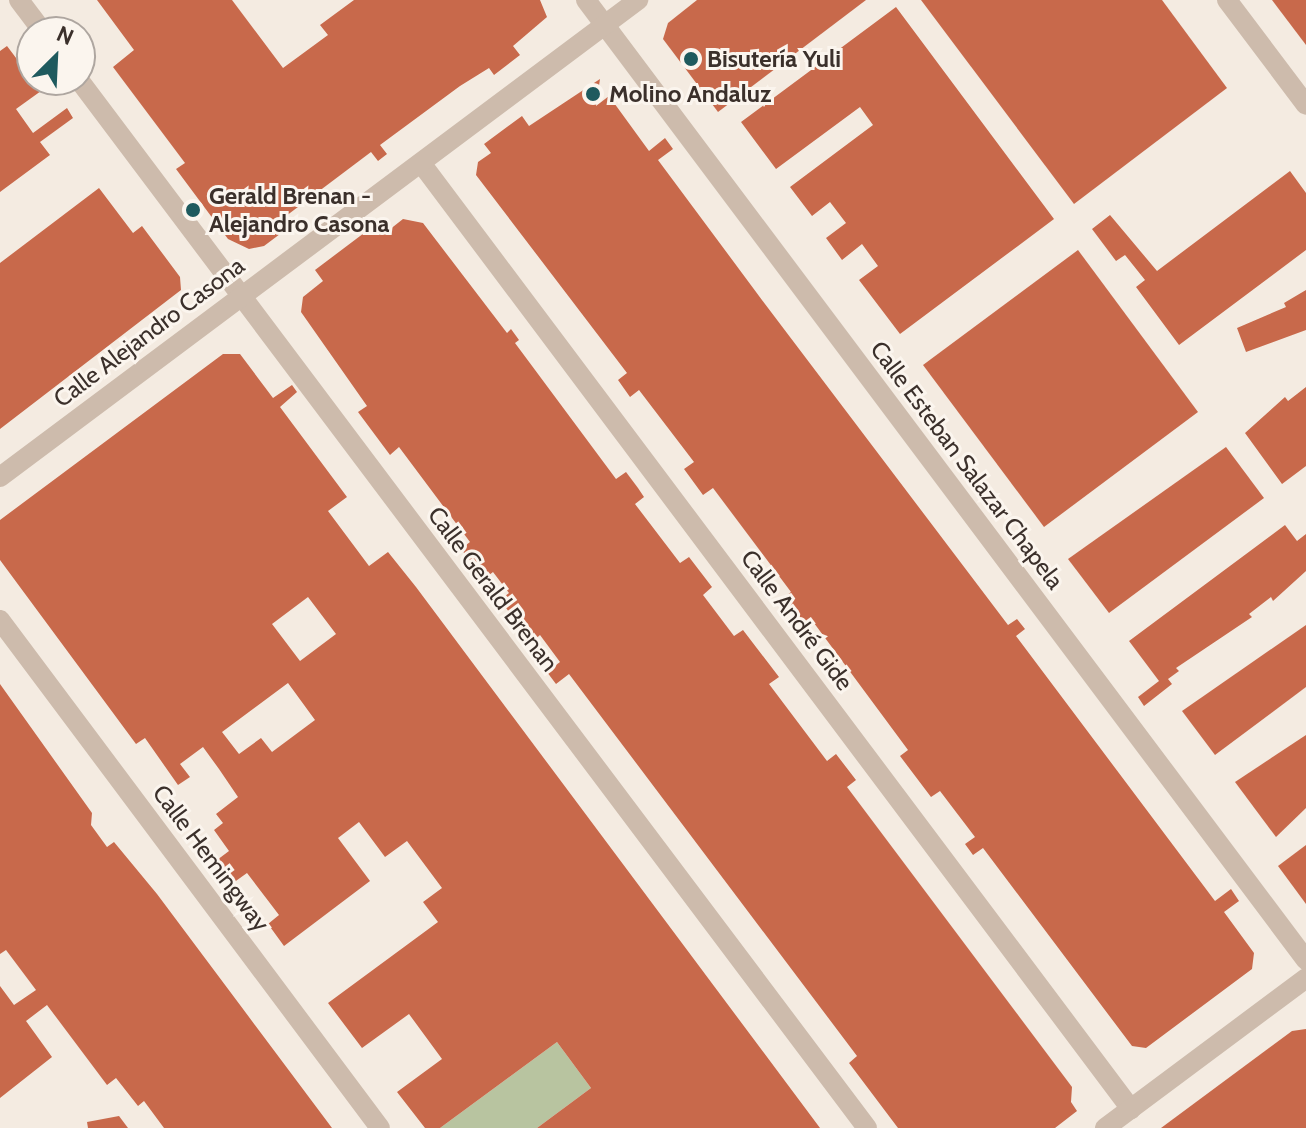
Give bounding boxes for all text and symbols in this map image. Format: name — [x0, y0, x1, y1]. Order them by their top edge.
north arrow — [16, 16, 96, 96]
text: N — [53, 20, 78, 51]
place label: Bisutería Yuli — [707, 45, 841, 73]
marker: Bisutería Yuli — [682, 50, 700, 68]
place label: Molino Andaluz — [609, 80, 771, 108]
marker: Molino Andaluz — [584, 85, 602, 103]
place label: Gerald Brenan - Alejandro Casona — [209, 182, 389, 238]
marker: Gerald Brenan - Alejandro Casona — [184, 201, 202, 219]
street label: Calle Alejandro Casona — [48, 251, 250, 413]
street label: Calle Esteban Salazar Chapela — [864, 335, 1070, 595]
street label: Calle Gerald Brenan — [422, 501, 564, 677]
street label: Calle André Gide — [735, 544, 859, 696]
street label: Calle Hemingway — [147, 779, 275, 937]

